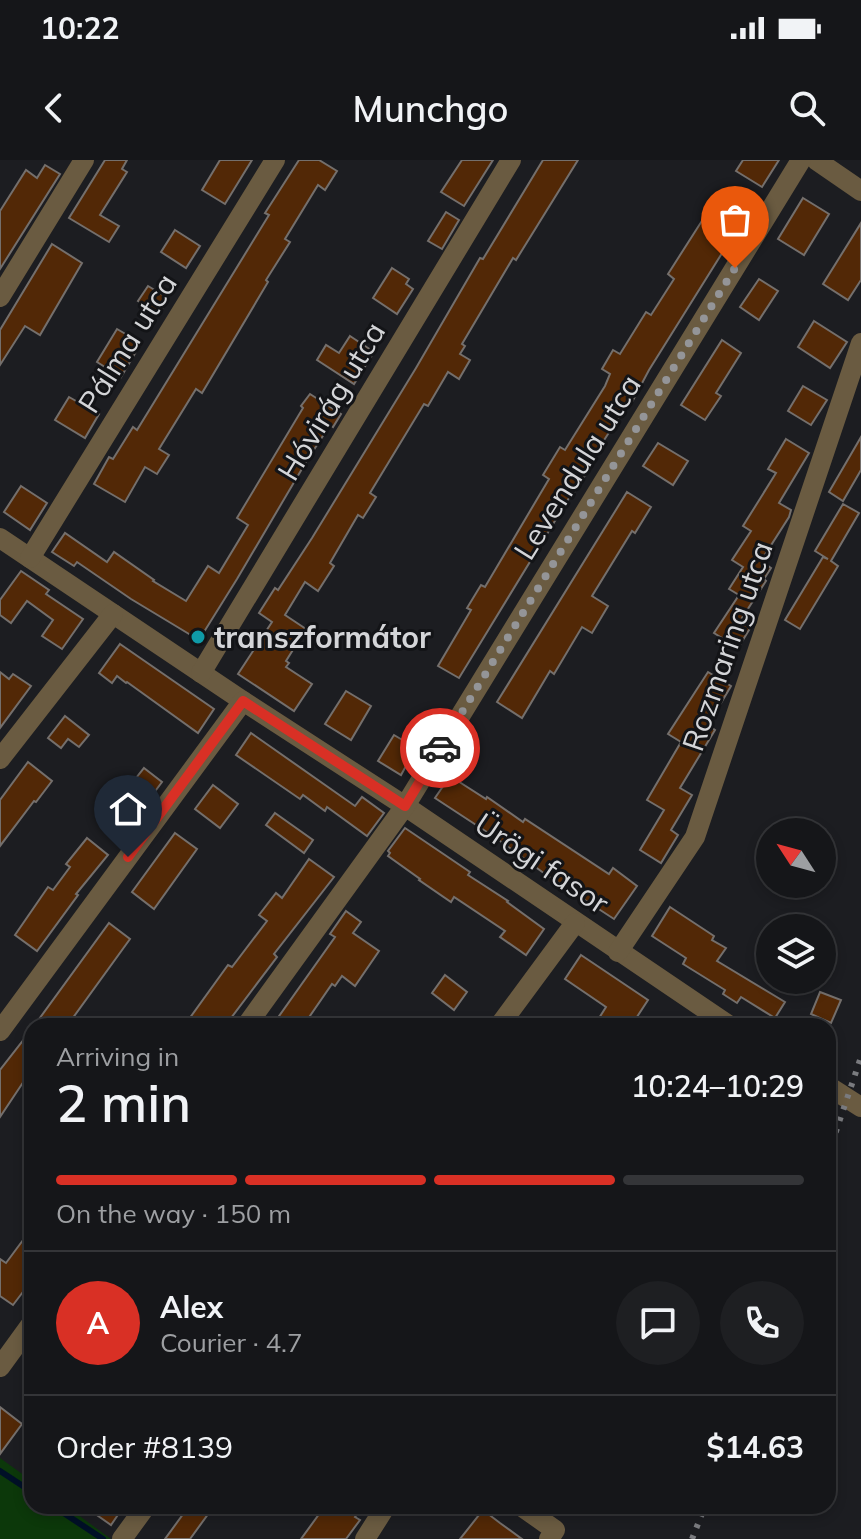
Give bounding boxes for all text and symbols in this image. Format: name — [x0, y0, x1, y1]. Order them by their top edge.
text: 10:22 — [40, 9, 119, 47]
icon: back — [32, 86, 76, 130]
text: Munchgo — [353, 86, 508, 131]
icon: search — [785, 86, 829, 130]
pin — [701, 186, 769, 268]
icon: bag — [713, 198, 757, 242]
street label: Pálma utca — [69, 266, 185, 420]
street label: Hóvirág utca — [269, 315, 393, 487]
street label: Levendula utca — [505, 368, 649, 566]
street label: Rozmaring utca — [673, 536, 781, 756]
place label: transzformátor — [214, 618, 431, 656]
marker: transzformátor — [189, 628, 207, 646]
courier — [400, 708, 480, 788]
icon: car — [418, 726, 462, 770]
pin — [94, 775, 162, 857]
icon: home — [106, 787, 150, 831]
street label: Ürögi fasor — [468, 804, 616, 922]
north arrow — [756, 818, 836, 898]
map controls — [756, 818, 836, 994]
button: layers — [756, 914, 836, 994]
text: Arriving in — [56, 1040, 179, 1073]
text: 10:24–10:29 — [631, 1067, 804, 1105]
text: 2 min — [56, 1070, 191, 1135]
text: On the way · 150 m — [56, 1197, 291, 1230]
button: chat — [616, 1281, 700, 1365]
button: phone — [720, 1281, 804, 1365]
text: Alex — [160, 1288, 223, 1326]
text: A — [87, 1304, 109, 1342]
text: Courier · 4.7 — [160, 1326, 303, 1359]
text: Order #8139 — [56, 1428, 233, 1466]
text: $14.63 — [707, 1428, 804, 1466]

